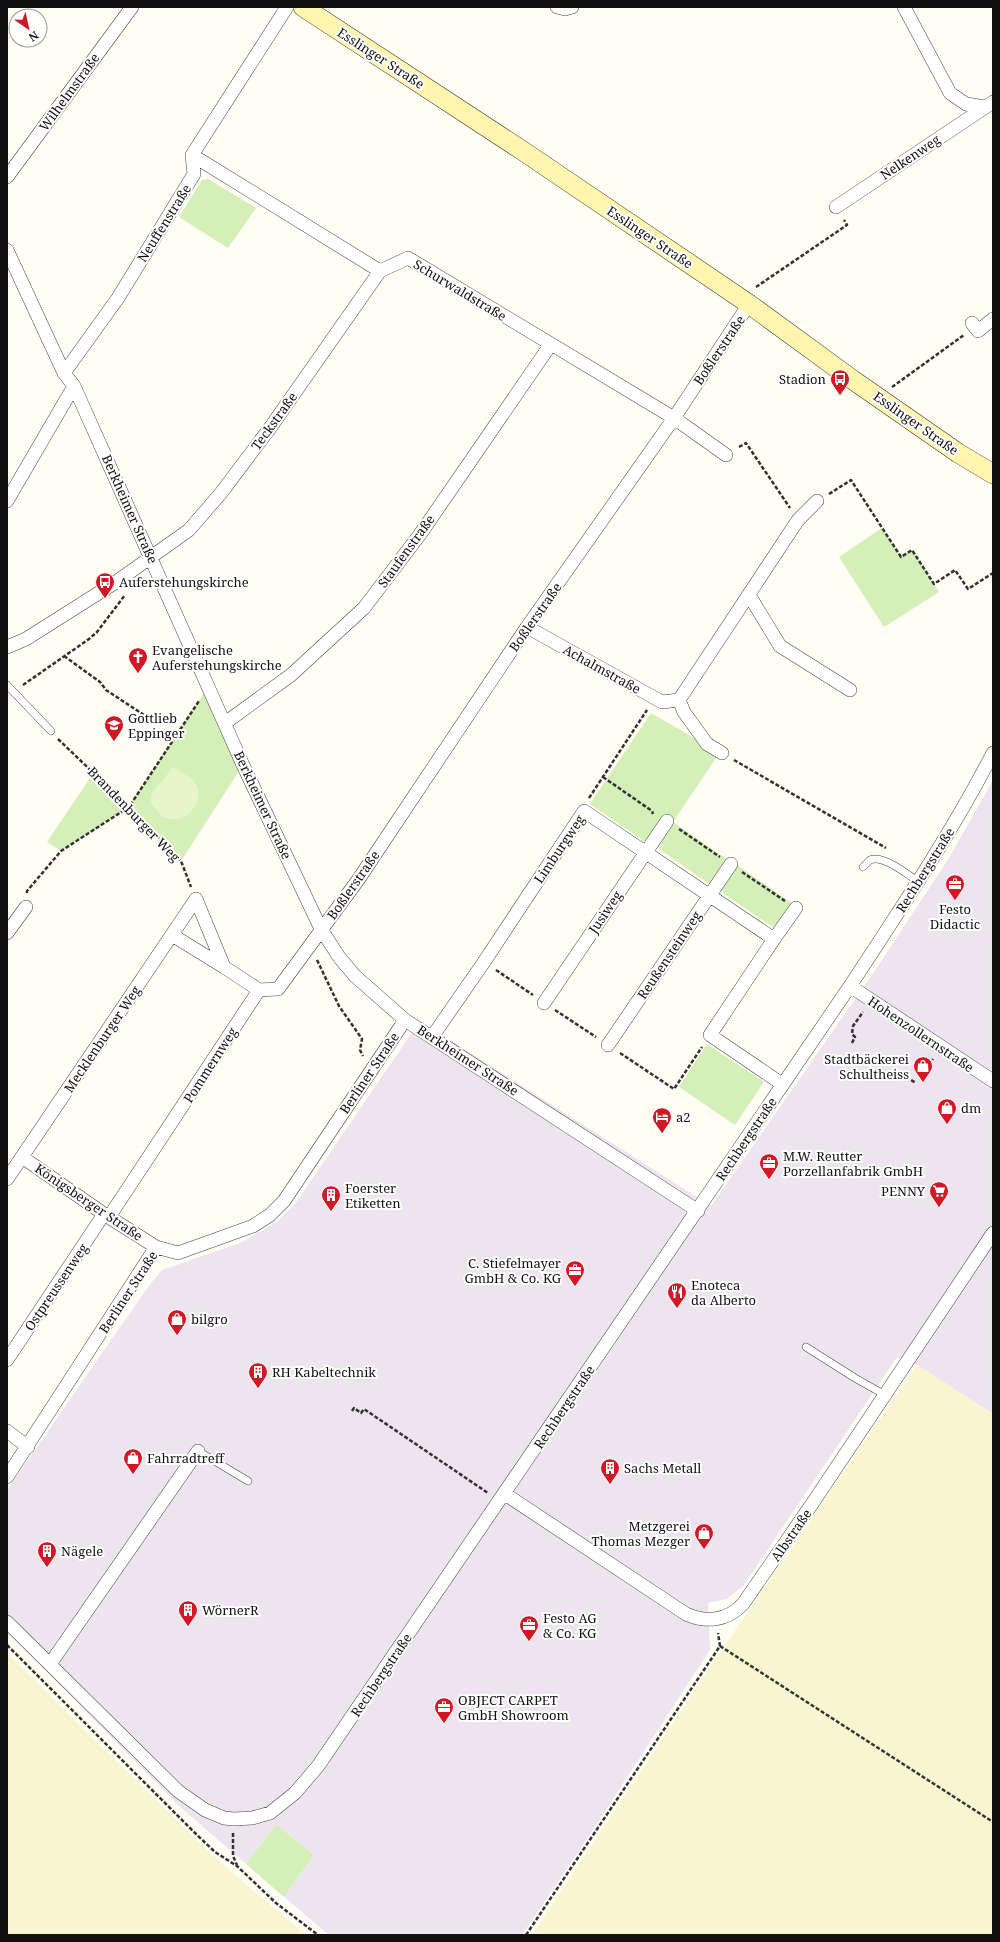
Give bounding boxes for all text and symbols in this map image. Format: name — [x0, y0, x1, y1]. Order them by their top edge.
north arrow — [8, 8, 48, 48]
street label: Esslinger Straße — [334, 23, 428, 93]
text: N — [26, 28, 42, 46]
street label: Wilhelmstraße — [35, 49, 103, 135]
street label: Nelkenweg — [876, 130, 944, 184]
street label: Neuffenstraße — [133, 181, 195, 265]
street label: Esslinger Straße — [603, 202, 697, 272]
street label: Schurwaldstraße — [410, 255, 510, 325]
street label: Boßlerstraße — [689, 312, 749, 388]
bus stop icon: Stadion — [829, 368, 851, 396]
place label: Stadion — [779, 370, 827, 388]
street label: Esslinger Straße — [870, 387, 962, 459]
street label: Teckstraße — [247, 388, 301, 453]
street label: Berkheimer Straße — [98, 452, 162, 566]
street label: Staufenstraße — [373, 511, 439, 591]
bus stop icon: Auferstehungskirche — [94, 571, 116, 599]
place label: Auferstehungskirche — [119, 573, 249, 591]
street label: Boßlerstraße — [505, 579, 565, 655]
street label: Achalmstraße — [560, 640, 644, 698]
place label: Evangelische Auferstehungskirche — [152, 641, 282, 674]
church icon: Evangelische Auferstehungskirche — [127, 646, 149, 674]
place label: Gottlieb Eppinger — [128, 709, 185, 742]
school or university icon: Gottlieb Eppinger — [103, 714, 125, 742]
street label: Berkheimer Straße — [230, 748, 296, 862]
street label: Brandenburger Weg — [84, 762, 184, 866]
street label: Limburgweg — [529, 811, 589, 887]
street label: Rechbergstraße — [892, 824, 958, 916]
street label: Boßlerstraße — [323, 847, 383, 923]
office icon: Festo Didactic — [944, 873, 966, 901]
street label: Jusiweg — [584, 887, 626, 938]
place label: Festo Didactic — [930, 900, 980, 933]
street label: Reußensteinweg — [633, 907, 705, 1003]
street label: Mecklenburger Weg — [60, 982, 144, 1096]
street label: Hohenzollernstraße — [865, 992, 977, 1076]
street label: Berkheimer Straße — [414, 1020, 522, 1100]
street label: Pommernweg — [179, 1024, 241, 1106]
street label: Berliner Straße — [335, 1029, 403, 1117]
place label: Stadtbäckerei Schultheiss — [824, 1050, 909, 1083]
shop icon: Stadtbäckerei Schultheiss — [912, 1055, 934, 1083]
street label: Rechbergstraße — [711, 1094, 781, 1184]
shop icon: dm — [936, 1097, 958, 1125]
place label: dm — [961, 1099, 981, 1117]
hotel icon: a2 — [651, 1106, 673, 1134]
place label: a2 — [676, 1108, 691, 1126]
place label: M.W. Reutter Porzellanfabrik GmbH — [783, 1147, 923, 1180]
office icon: M.W. Reutter Porzellanfabrik GmbH — [758, 1152, 780, 1180]
street label: Königsberger Straße — [32, 1159, 146, 1245]
place label: Foerster Etiketten — [345, 1179, 401, 1212]
supermarket icon: PENNY — [928, 1180, 950, 1208]
place label: PENNY — [881, 1182, 926, 1200]
building icon: Foerster Etiketten — [320, 1184, 342, 1212]
street label: Ostpreussenweg — [20, 1240, 92, 1334]
street label: Berliner Straße — [95, 1247, 161, 1337]
place label: C. Stiefelmayer GmbH & Co. KG — [465, 1254, 562, 1287]
office icon: C. Stiefelmayer GmbH & Co. KG — [564, 1259, 586, 1287]
place label: Enoteca da Alberto — [691, 1276, 756, 1309]
restaurant icon: Enoteca da Alberto — [666, 1281, 688, 1309]
shop icon: bilgro — [166, 1308, 188, 1336]
place label: bilgro — [191, 1310, 228, 1328]
building icon: RH Kabeltechnik — [247, 1361, 269, 1389]
street label: Rechbergstraße — [529, 1362, 599, 1452]
place label: RH Kabeltechnik — [272, 1363, 376, 1381]
shop icon: Fahrradtreff — [122, 1447, 144, 1475]
place label: Fahrradtreff — [147, 1449, 226, 1467]
building icon: Sachs Metall — [599, 1457, 621, 1485]
place label: Sachs Metall — [624, 1459, 701, 1477]
street label: Albstraße — [766, 1505, 816, 1565]
place label: Metzgerei Thomas Mezger — [592, 1517, 690, 1550]
shop icon: Metzgerei Thomas Mezger — [693, 1522, 715, 1550]
building icon: Nägele — [36, 1540, 58, 1568]
place label: Nägele — [61, 1542, 103, 1560]
building icon: WörnerR — [177, 1599, 199, 1627]
place label: WörnerR — [202, 1601, 259, 1619]
place label: Festo AG & Co. KG — [543, 1609, 597, 1642]
office icon: Festo AG & Co. KG — [518, 1614, 540, 1642]
street label: Rechbergstraße — [346, 1630, 416, 1720]
place label: OBJECT CARPET GmbH Showroom — [458, 1691, 569, 1724]
office icon: OBJECT CARPET GmbH Showroom — [433, 1696, 455, 1724]

